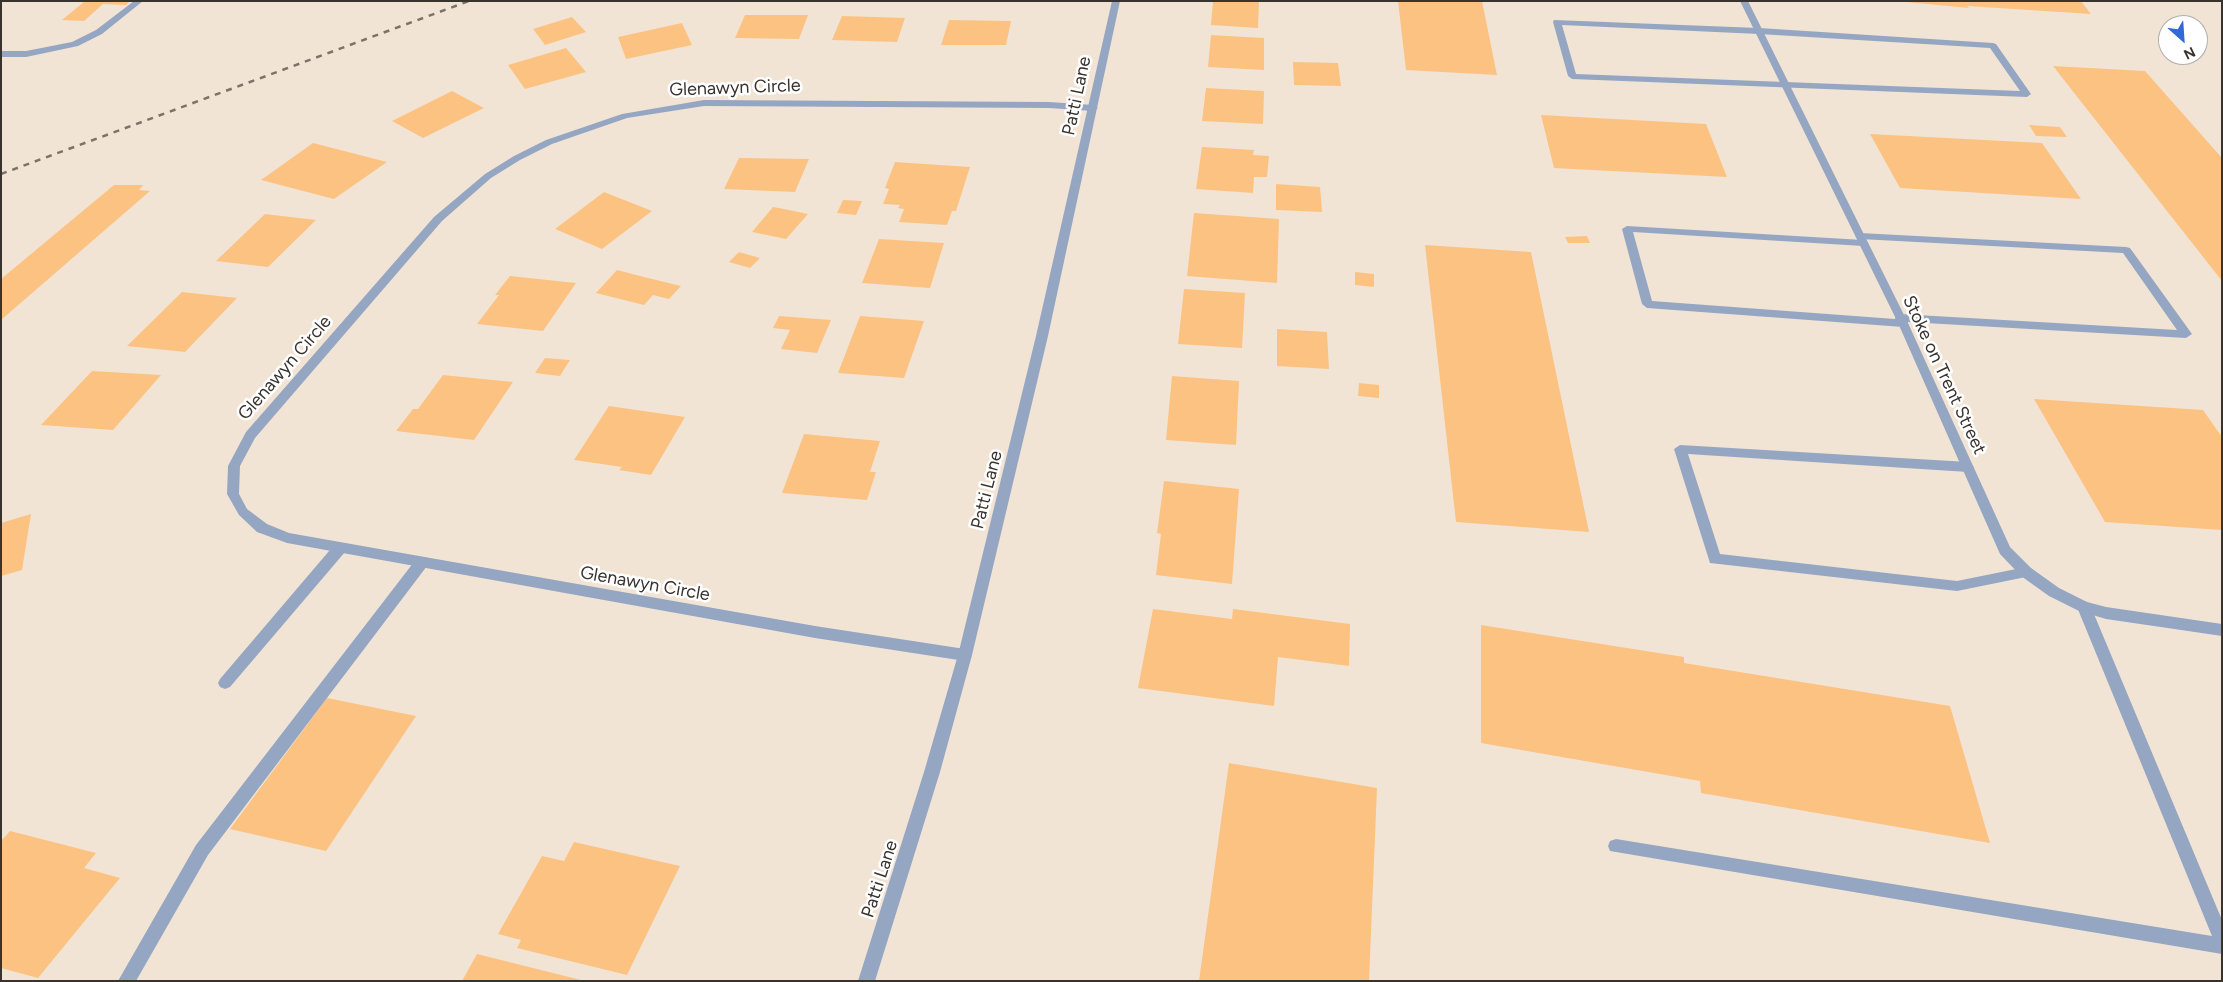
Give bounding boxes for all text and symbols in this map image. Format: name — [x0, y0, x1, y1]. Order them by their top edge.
north arrow — [2158, 15, 2208, 65]
text: N — [2181, 43, 2198, 63]
street label: Patti Lane — [1058, 55, 1096, 137]
street label: Glenawyn Circle — [669, 75, 801, 101]
street label: Stoke on Trent Street — [1898, 292, 1990, 458]
street label: Glenawyn Circle — [234, 311, 336, 425]
street label: Patti Lane — [967, 449, 1007, 531]
street label: Glenawyn Circle — [578, 562, 712, 606]
street label: Patti Lane — [857, 838, 903, 920]

